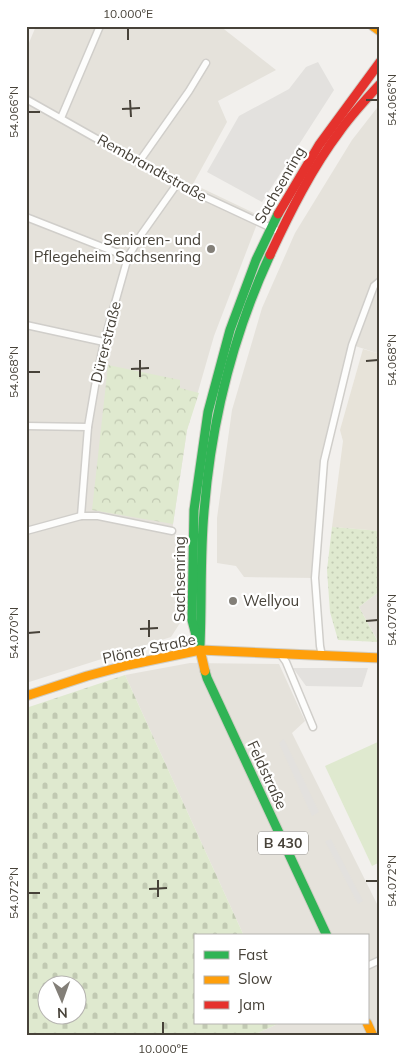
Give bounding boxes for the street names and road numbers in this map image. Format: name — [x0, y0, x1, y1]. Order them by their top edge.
street label: Rembrandtstraße — [94, 130, 210, 206]
street label: Sachsenring — [250, 143, 309, 227]
street label: Dürerstraße — [86, 299, 125, 385]
street label: Sachsenring — [170, 536, 189, 622]
street label: Plöner Straße — [101, 629, 197, 668]
street label: Feldstraße — [243, 737, 292, 812]
road number: B 430 — [258, 831, 308, 854]

